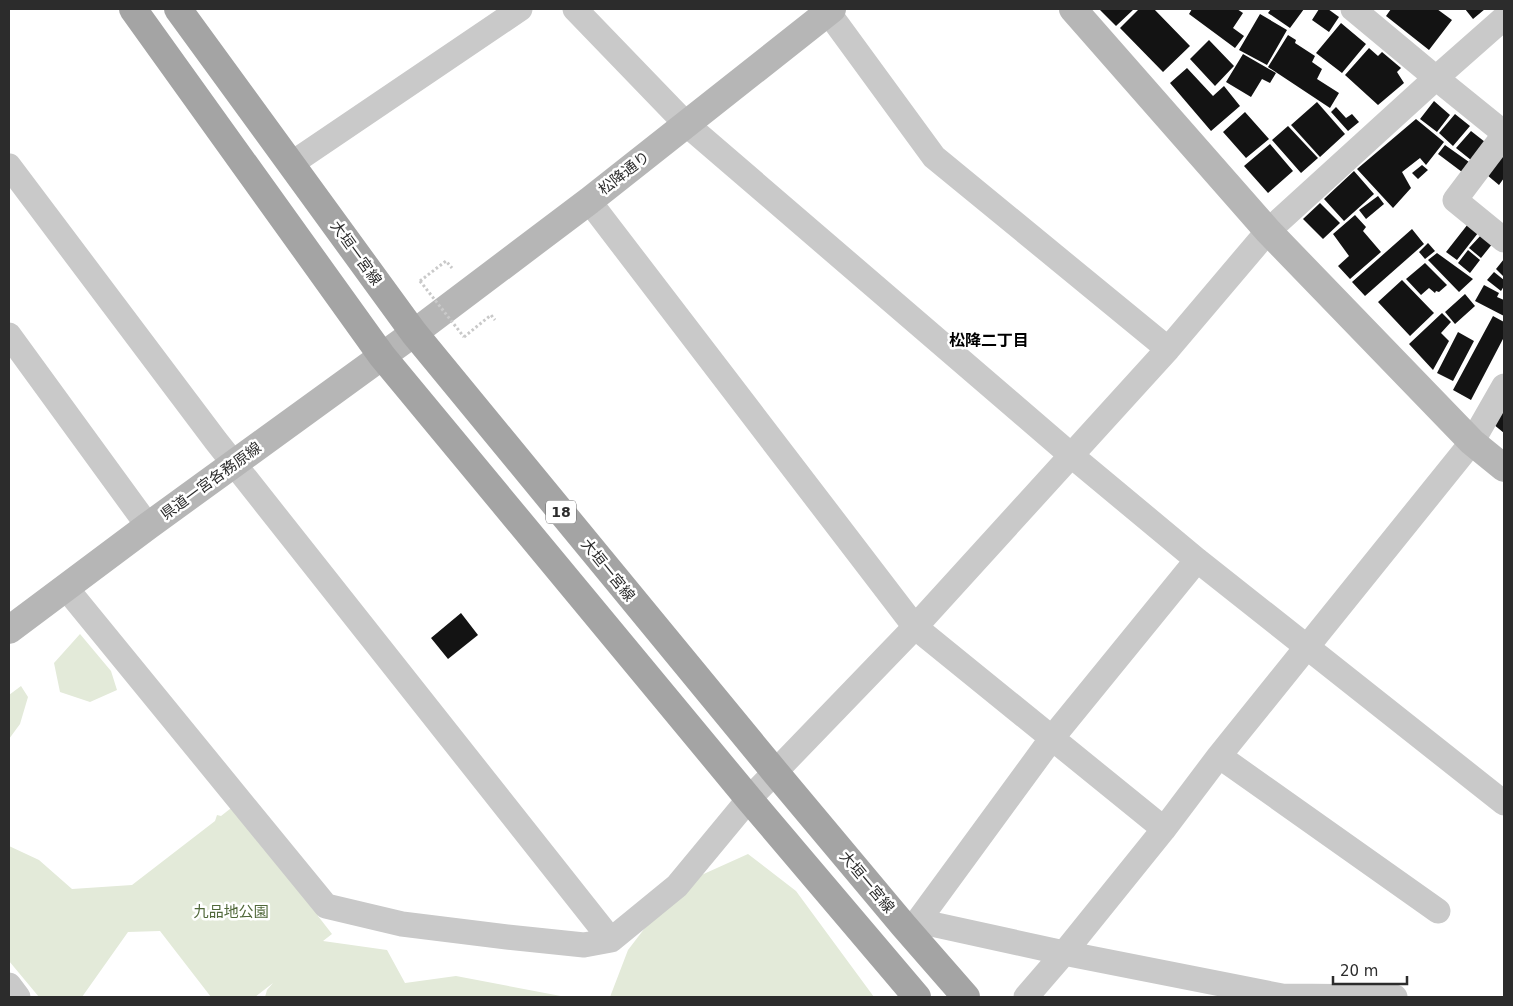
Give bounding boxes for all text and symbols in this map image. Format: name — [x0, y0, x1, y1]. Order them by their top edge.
street label: 松降通り — [595, 147, 653, 199]
street label: 大垣一宮線 — [327, 217, 385, 289]
district label: 松降二丁目 — [949, 331, 1029, 350]
street label: 県道一宮各務原線 — [157, 438, 265, 524]
road number: 18 — [546, 501, 576, 524]
street label: 大垣一宮線 — [577, 535, 639, 605]
street label: 大垣一宮線 — [836, 847, 898, 917]
park label: 九品地公園 — [193, 903, 269, 921]
scale bar — [1333, 954, 1407, 986]
text: 20 m — [1340, 962, 1378, 980]

